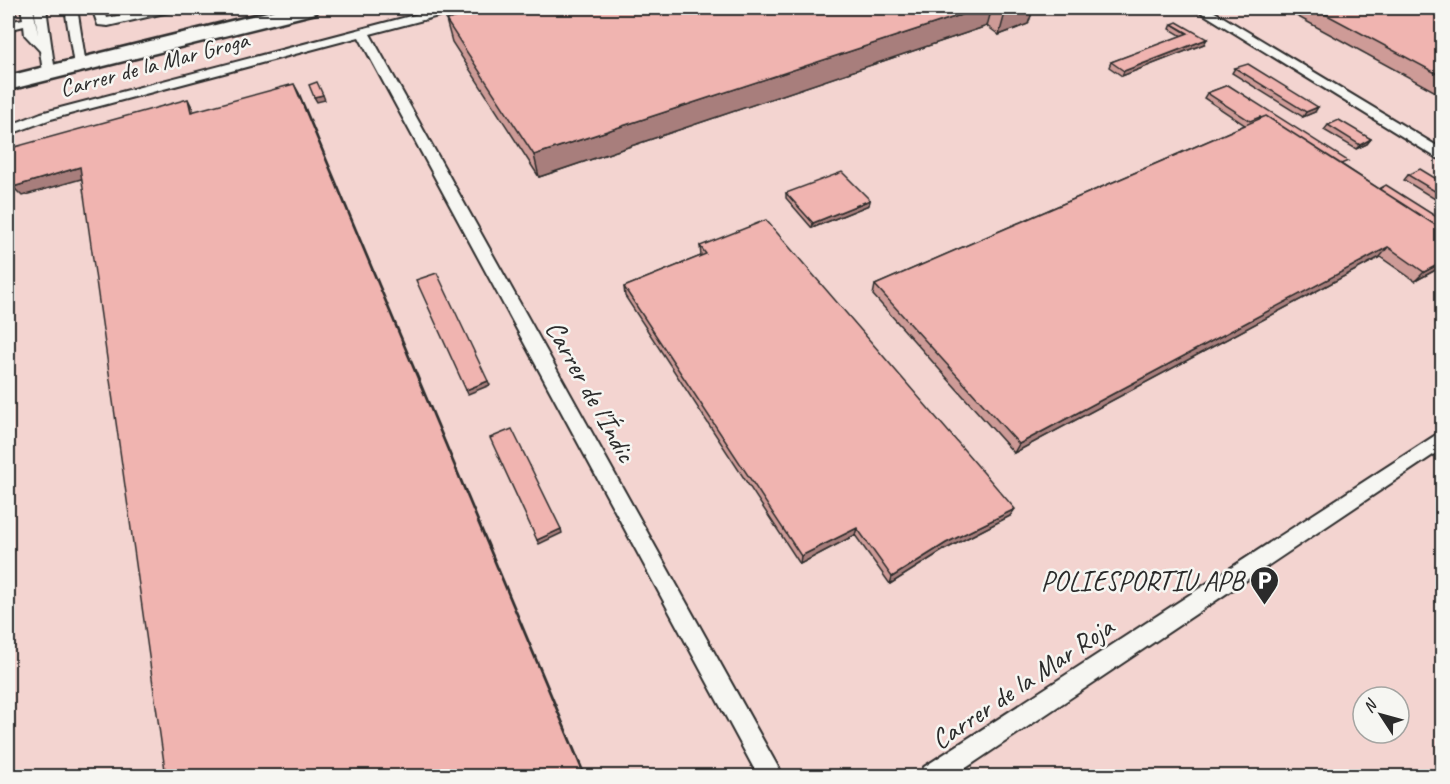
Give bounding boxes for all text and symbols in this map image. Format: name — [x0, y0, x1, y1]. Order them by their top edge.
street label: Carrer de la Mar Groga — [56, 24, 253, 104]
street label: Carrer de l'Índic — [538, 314, 645, 469]
place label: POLIESPORTIU APB — [1041, 563, 1247, 598]
parking icon: POLIESPORTIU APB — [1249, 564, 1281, 606]
street label: Carrer de la Mar Roja — [924, 608, 1121, 757]
north arrow — [1351, 685, 1411, 745]
text: N — [1359, 694, 1382, 717]

